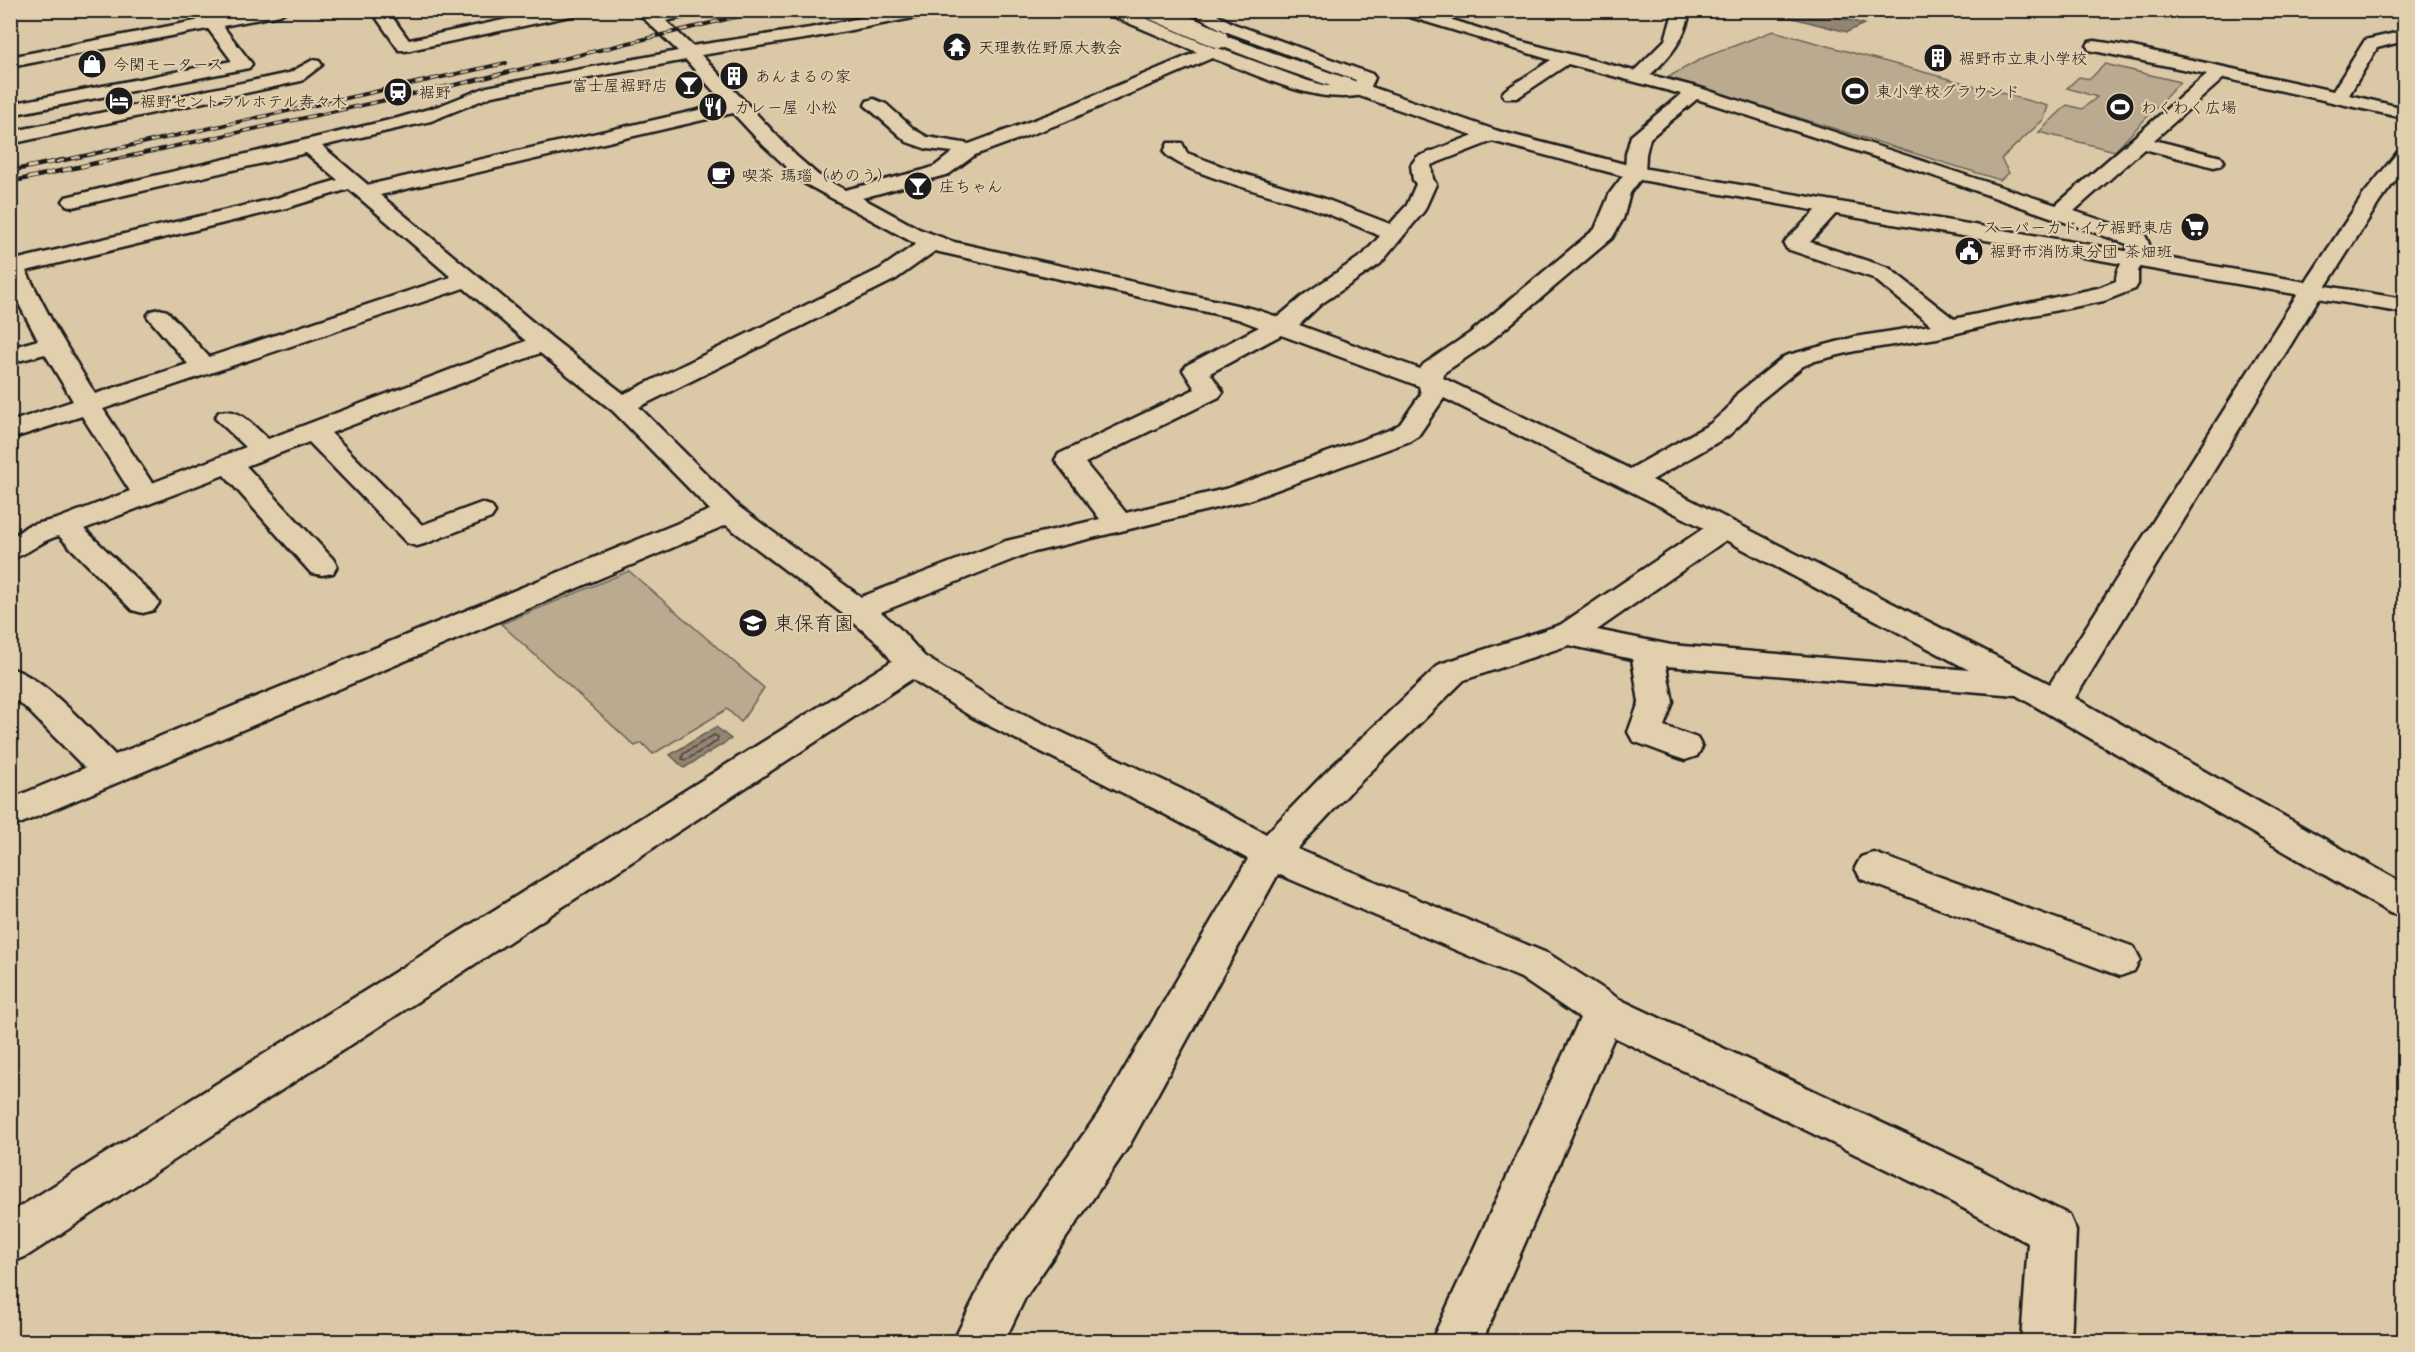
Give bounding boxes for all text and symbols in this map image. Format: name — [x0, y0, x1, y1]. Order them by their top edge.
temple icon: 天理教佐野原大教会 — [941, 31, 973, 63]
place label: 天理教佐野原大教会 — [978, 37, 1122, 59]
building icon: 裾野市立東小学校 — [1922, 42, 1954, 74]
shop icon: 今関モータース — [76, 48, 108, 80]
place label: 裾野市立東小学校 — [1959, 48, 2087, 70]
place label: 今関モータース — [113, 54, 224, 76]
building icon: あんまるの家 — [718, 60, 750, 92]
place label: あんまるの家 — [755, 66, 851, 88]
bar icon: 富士屋裾野店 — [673, 69, 705, 101]
place label: 富士屋裾野店 — [572, 75, 668, 97]
sports icon: 東小学校グラウンド — [1839, 75, 1871, 107]
station icon: 裾野 — [382, 76, 414, 108]
place label: 東小学校グラウンド — [1876, 81, 2020, 103]
place label: 裾野 — [419, 82, 451, 104]
hotel icon: 裾野セントラルホテル寿々木 — [103, 85, 135, 117]
place label: 裾野セントラルホテル寿々木 — [140, 91, 347, 113]
restaurant icon: カレー屋 小松 — [697, 91, 729, 123]
sports icon: わくわく広場 — [2104, 91, 2136, 123]
place label: カレー屋 小松 — [734, 97, 837, 119]
place label: わくわく広場 — [2141, 97, 2237, 119]
cafe icon: 喫茶 瑪瑙（めのう） — [705, 159, 737, 191]
place label: 喫茶 瑪瑙（めのう） — [742, 165, 892, 187]
bar icon: 庄ちゃん — [902, 170, 934, 202]
place label: 庄ちゃん — [939, 176, 1003, 198]
supermarket icon: スーパーカドイケ裾野東店 — [2179, 211, 2211, 243]
place label: スーパーカドイケ裾野東店 — [1983, 217, 2174, 239]
public building icon: 裾野市消防東分団 茶畑班 — [1953, 235, 1985, 267]
place label: 裾野市消防東分団 茶畑班 — [1990, 241, 2172, 263]
school or university icon: 東保育園 — [737, 607, 769, 639]
place label: 東保育園 — [774, 610, 854, 638]

